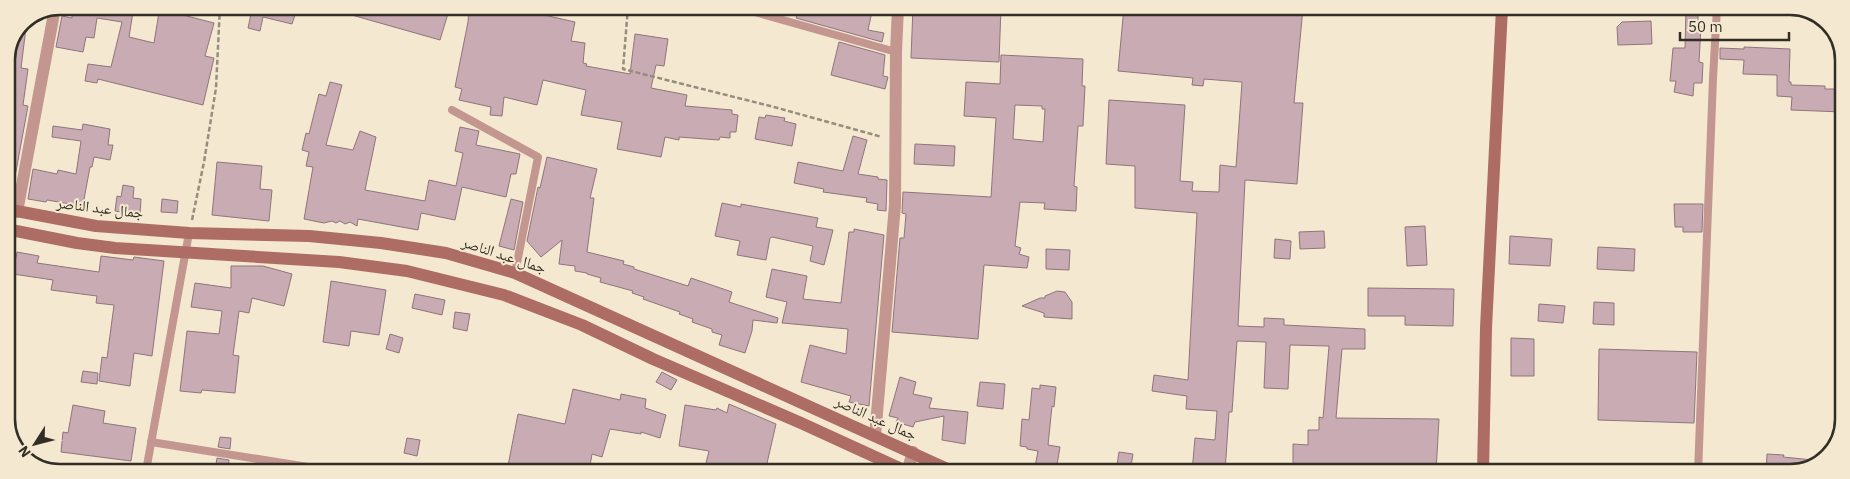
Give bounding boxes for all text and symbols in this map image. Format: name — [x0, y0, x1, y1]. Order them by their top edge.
scale bar — [1680, 10, 1789, 42]
text: 50 m — [1688, 17, 1723, 36]
street label: جمال عبد الناصر — [54, 193, 145, 223]
street label: جمال عبد الناصر — [458, 232, 549, 278]
street label: جمال عبد الناصر — [831, 391, 920, 445]
north arrow — [10, 419, 60, 469]
text: N — [14, 442, 35, 461]

